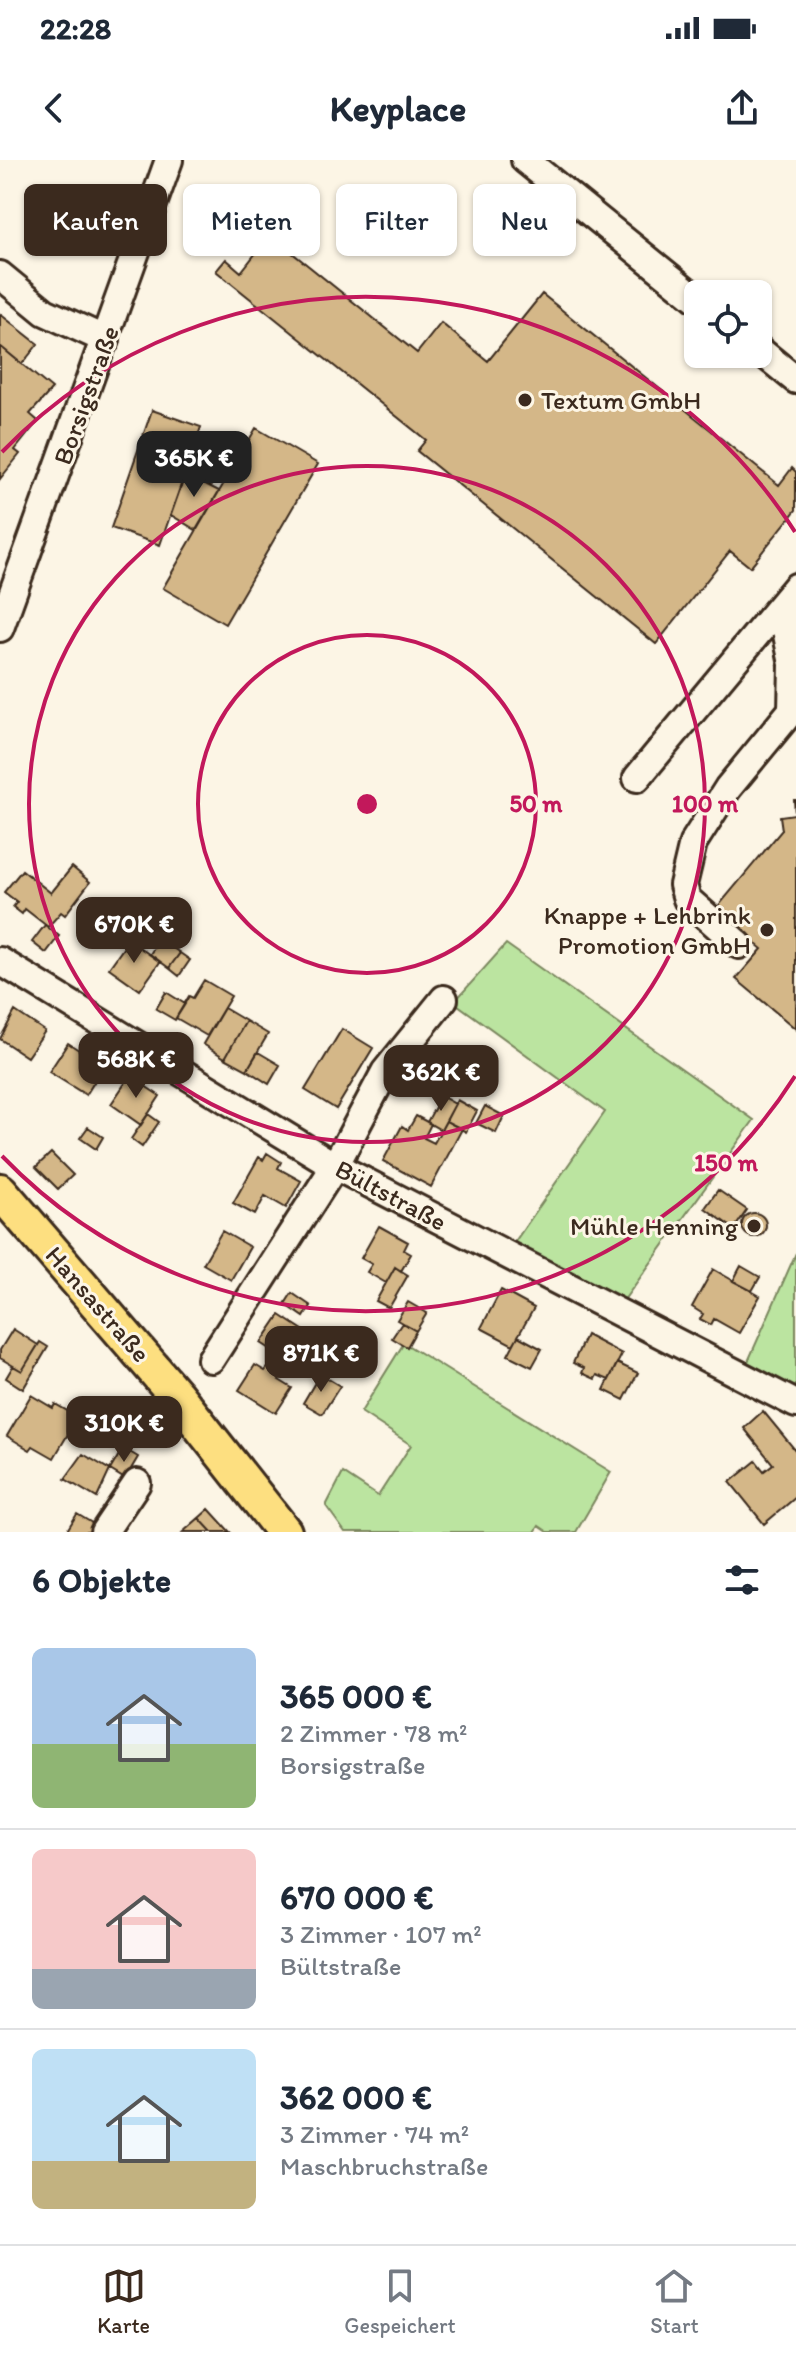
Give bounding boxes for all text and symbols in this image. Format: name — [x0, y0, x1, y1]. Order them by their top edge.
text: 22:28 — [40, 10, 111, 47]
icon: back — [32, 86, 76, 130]
icon: share — [720, 86, 764, 130]
text: Keyplace — [330, 87, 466, 130]
chip: Kaufen — [24, 184, 167, 256]
chip: Mieten — [183, 184, 320, 256]
chip: Filter — [336, 184, 457, 256]
chip: Neu — [473, 184, 576, 256]
map controls — [684, 280, 772, 368]
button: locate — [684, 280, 772, 368]
street label: Borsigstraße — [46, 321, 126, 469]
place label: Textum GmbH — [541, 384, 701, 416]
marker: Textum GmbH — [516, 391, 534, 409]
pin: 365K € — [129, 431, 259, 499]
text: 365K € — [155, 441, 233, 473]
text: 50 m — [510, 789, 563, 818]
text: 100 m — [672, 789, 739, 818]
centre of rings — [353, 790, 381, 818]
pin: 670K € — [69, 897, 199, 965]
place label: Knappe + Lehbrink Promotion GmbH — [544, 899, 751, 961]
text: 670K € — [94, 907, 174, 939]
marker: Knappe + Lehbrink Promotion GmbH — [758, 921, 776, 939]
pin: 568K € — [71, 1032, 201, 1100]
text: 568K € — [97, 1042, 175, 1074]
pin: 362K € — [376, 1045, 506, 1113]
text: 362K € — [402, 1055, 480, 1087]
text: 150 m — [694, 1148, 759, 1177]
street label: Bültstraße — [330, 1152, 452, 1238]
place label: Mühle Henning — [570, 1210, 739, 1242]
marker: Mühle Henning — [745, 1217, 763, 1235]
street label: Hansastraße — [39, 1239, 157, 1369]
pin: 871K € — [256, 1326, 386, 1394]
text: 871K € — [283, 1336, 359, 1368]
pin: 310K € — [59, 1396, 189, 1464]
text: 310K € — [84, 1406, 164, 1438]
icon: filters — [720, 1558, 764, 1602]
text: 6 Objekte — [32, 1560, 171, 1601]
text: 365 000 € — [280, 1676, 432, 1717]
icon: home — [96, 1680, 192, 1776]
text: 2 Zimmer · 78 m² — [280, 1717, 467, 1749]
text: Borsigstraße — [280, 1749, 425, 1781]
text: 670 000 € — [280, 1877, 433, 1918]
icon: home — [96, 1881, 192, 1977]
text: 3 Zimmer · 107 m² — [280, 1918, 482, 1950]
text: Bültstraße — [280, 1950, 401, 1982]
text: 362 000 € — [280, 2077, 432, 2118]
icon: home — [96, 2081, 192, 2177]
text: 3 Zimmer · 74 m² — [280, 2118, 469, 2150]
text: Maschbruchstraße — [280, 2150, 488, 2182]
tab: Karte — [97, 2264, 150, 2339]
tab: Gespeichert — [344, 2264, 456, 2339]
tab: Start — [650, 2264, 699, 2339]

